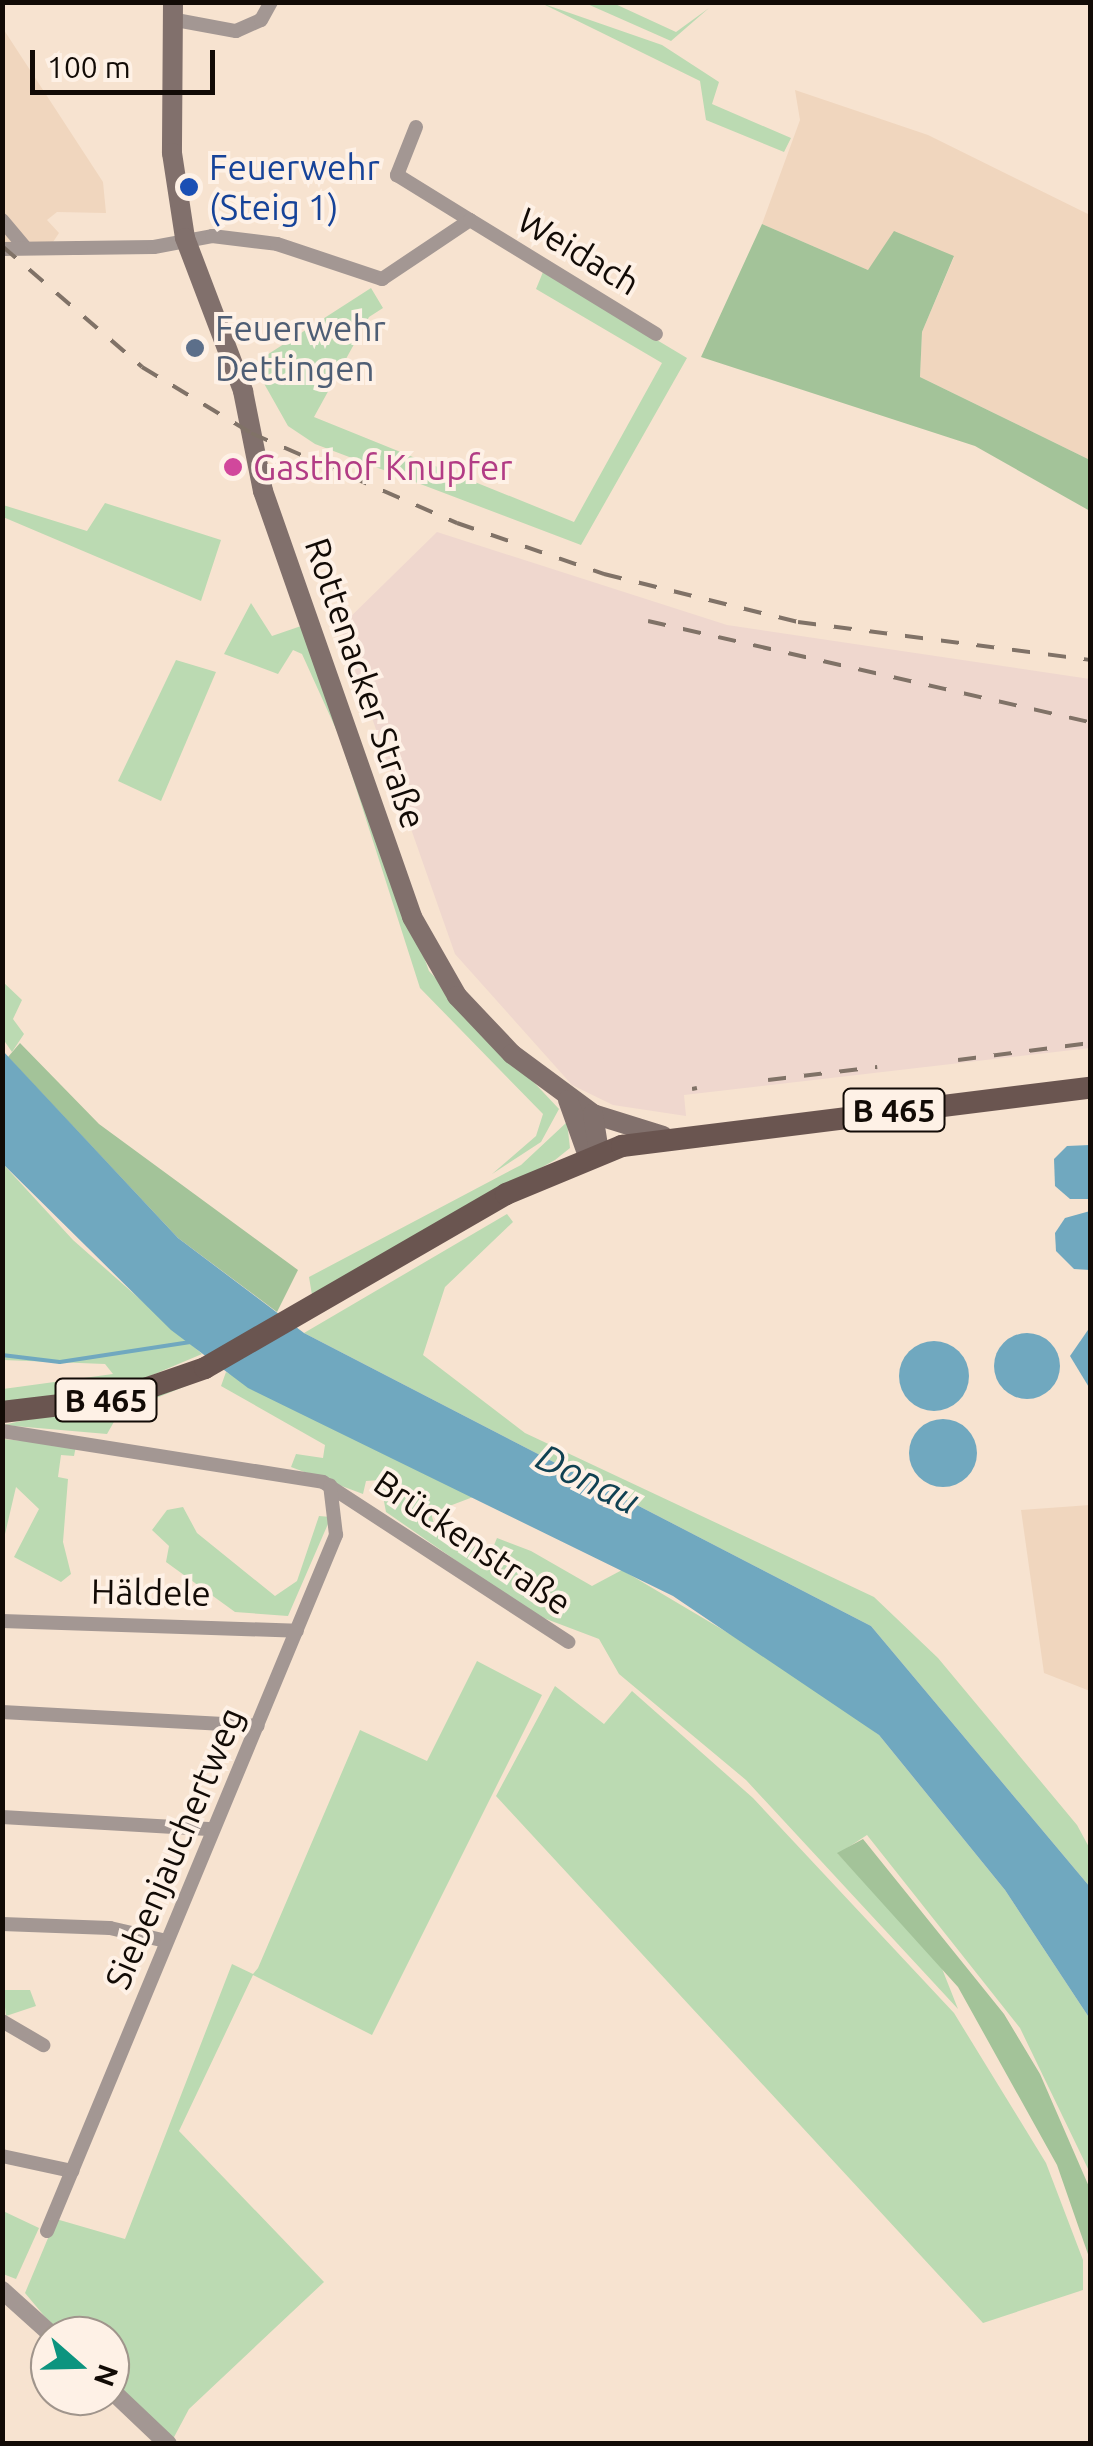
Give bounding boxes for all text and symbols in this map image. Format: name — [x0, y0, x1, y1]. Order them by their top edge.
scale bar — [35, 30, 220, 92]
text: 100 m — [47, 50, 131, 84]
place label: Feuerwehr (Steig 1) — [209, 146, 380, 228]
marker: Feuerwehr (Steig 1) — [178, 176, 200, 198]
street label: Weidach — [511, 198, 647, 304]
place label: Feuerwehr Dettingen — [215, 307, 386, 389]
marker: Feuerwehr Dettingen — [184, 337, 206, 359]
place label: Gasthof Knupfer — [253, 446, 513, 488]
marker: Gasthof Knupfer — [222, 456, 244, 478]
street label: Rottenacker Straße — [297, 532, 435, 834]
road number: B 465 — [842, 1083, 946, 1137]
road number: B 465 — [54, 1373, 158, 1427]
water label: Donau — [529, 1434, 647, 1524]
street label: Brückenstraße — [366, 1461, 580, 1623]
street label: Häldele — [91, 1570, 211, 1614]
street label: Siebenjauchertweg — [96, 1701, 252, 1995]
north arrow — [30, 2316, 130, 2416]
text: N — [89, 2361, 125, 2391]

